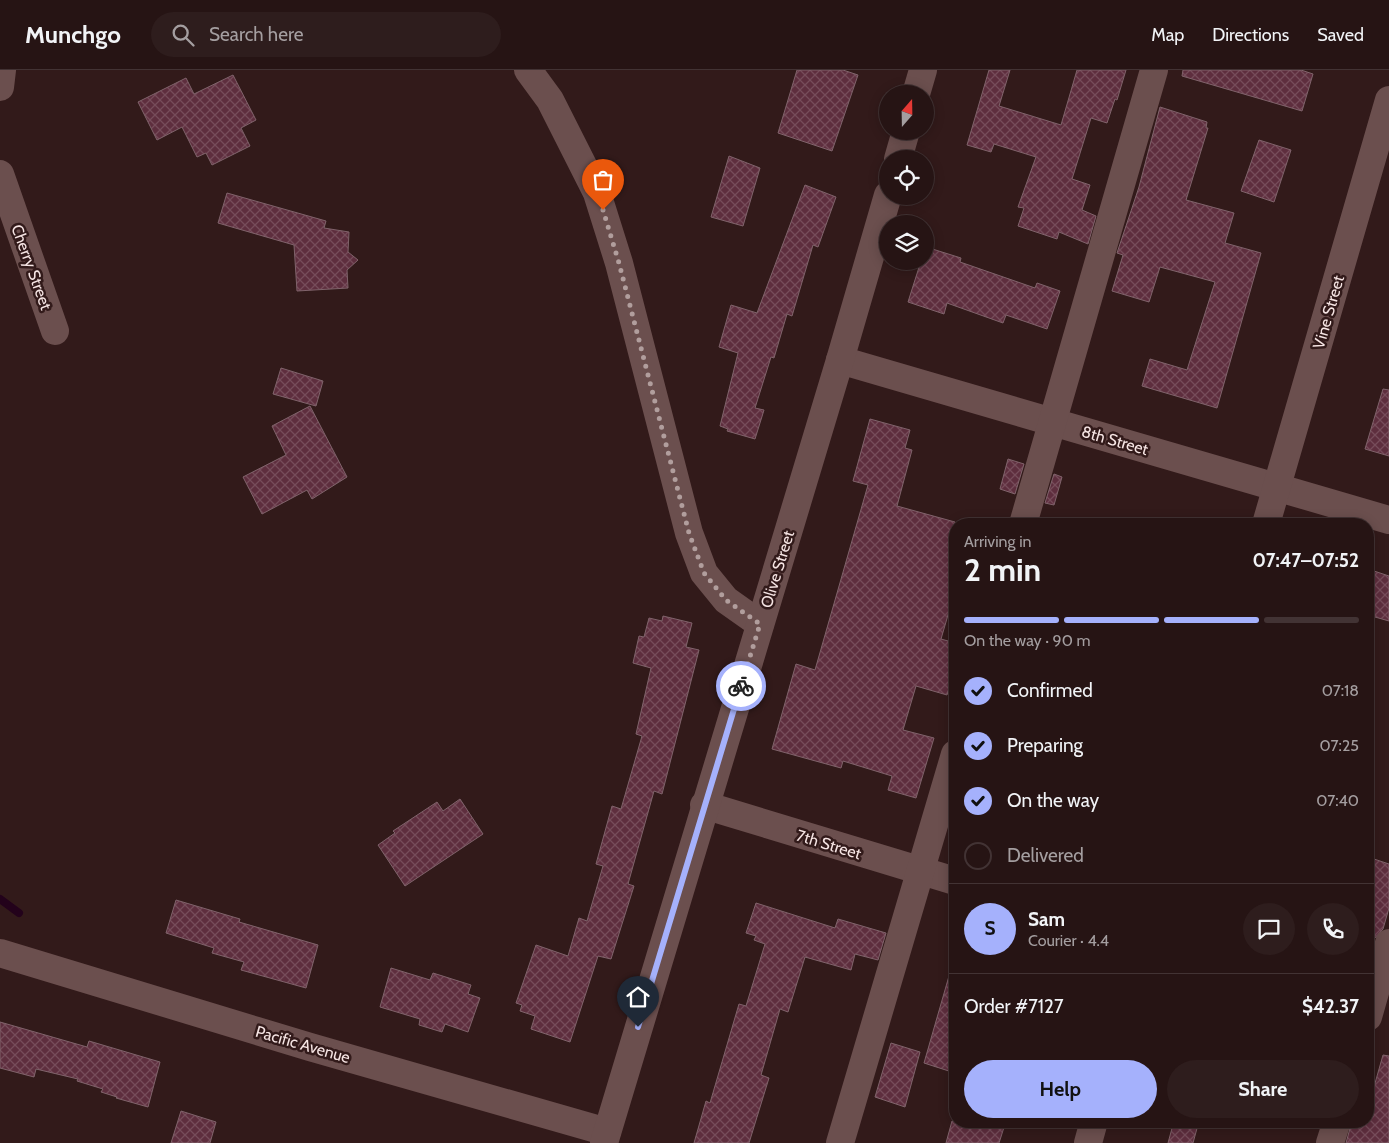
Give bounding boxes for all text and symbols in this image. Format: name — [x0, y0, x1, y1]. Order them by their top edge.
search box — [151, 12, 501, 57]
text: Munchgo — [25, 20, 121, 49]
icon: search — [169, 21, 197, 49]
text: Search here — [209, 23, 303, 46]
text: Map — [1151, 24, 1184, 46]
text: Directions — [1212, 24, 1289, 46]
text: Saved — [1317, 24, 1364, 46]
north arrow — [879, 85, 934, 140]
map controls — [879, 85, 934, 270]
button: locate — [879, 150, 934, 205]
pin — [582, 159, 624, 210]
icon: bag — [589, 166, 617, 194]
button: layers — [879, 215, 934, 270]
street label: Cherry Street — [7, 222, 56, 313]
street label: Vine Street — [1309, 273, 1348, 351]
street label: 8th Street — [1079, 422, 1151, 459]
street label: Olive Street — [757, 528, 798, 610]
text: Arriving in — [964, 532, 1031, 551]
text: 07:47–07:52 — [1252, 549, 1359, 572]
text: 2 min — [964, 550, 1041, 589]
text: On the way · 90 m — [964, 631, 1090, 650]
courier — [716, 661, 766, 711]
icon: bike — [727, 672, 755, 700]
icon: check — [964, 677, 992, 705]
text: Confirmed — [1007, 679, 1093, 702]
text: 07:18 — [1322, 681, 1359, 700]
icon: check — [964, 732, 992, 760]
text: Preparing — [1007, 734, 1083, 757]
text: 07:25 — [1320, 736, 1359, 755]
icon: check — [964, 787, 992, 815]
text: On the way — [1007, 789, 1099, 812]
text: 07:40 — [1316, 791, 1359, 810]
street label: 7th Street — [794, 826, 864, 864]
text: Delivered — [1007, 844, 1084, 867]
button: chat — [1243, 903, 1295, 955]
button: phone — [1307, 903, 1359, 955]
text: Sam — [1028, 908, 1065, 931]
text: S — [984, 917, 996, 940]
text: Courier · 4.4 — [1028, 931, 1109, 950]
pin — [617, 976, 659, 1027]
icon: home — [624, 983, 652, 1011]
text: Order #7127 — [964, 995, 1063, 1018]
text: $42.37 — [1302, 995, 1359, 1018]
street label: Pacific Avenue — [253, 1022, 352, 1067]
button: Help — [964, 1060, 1157, 1118]
button: Share — [1167, 1060, 1359, 1118]

